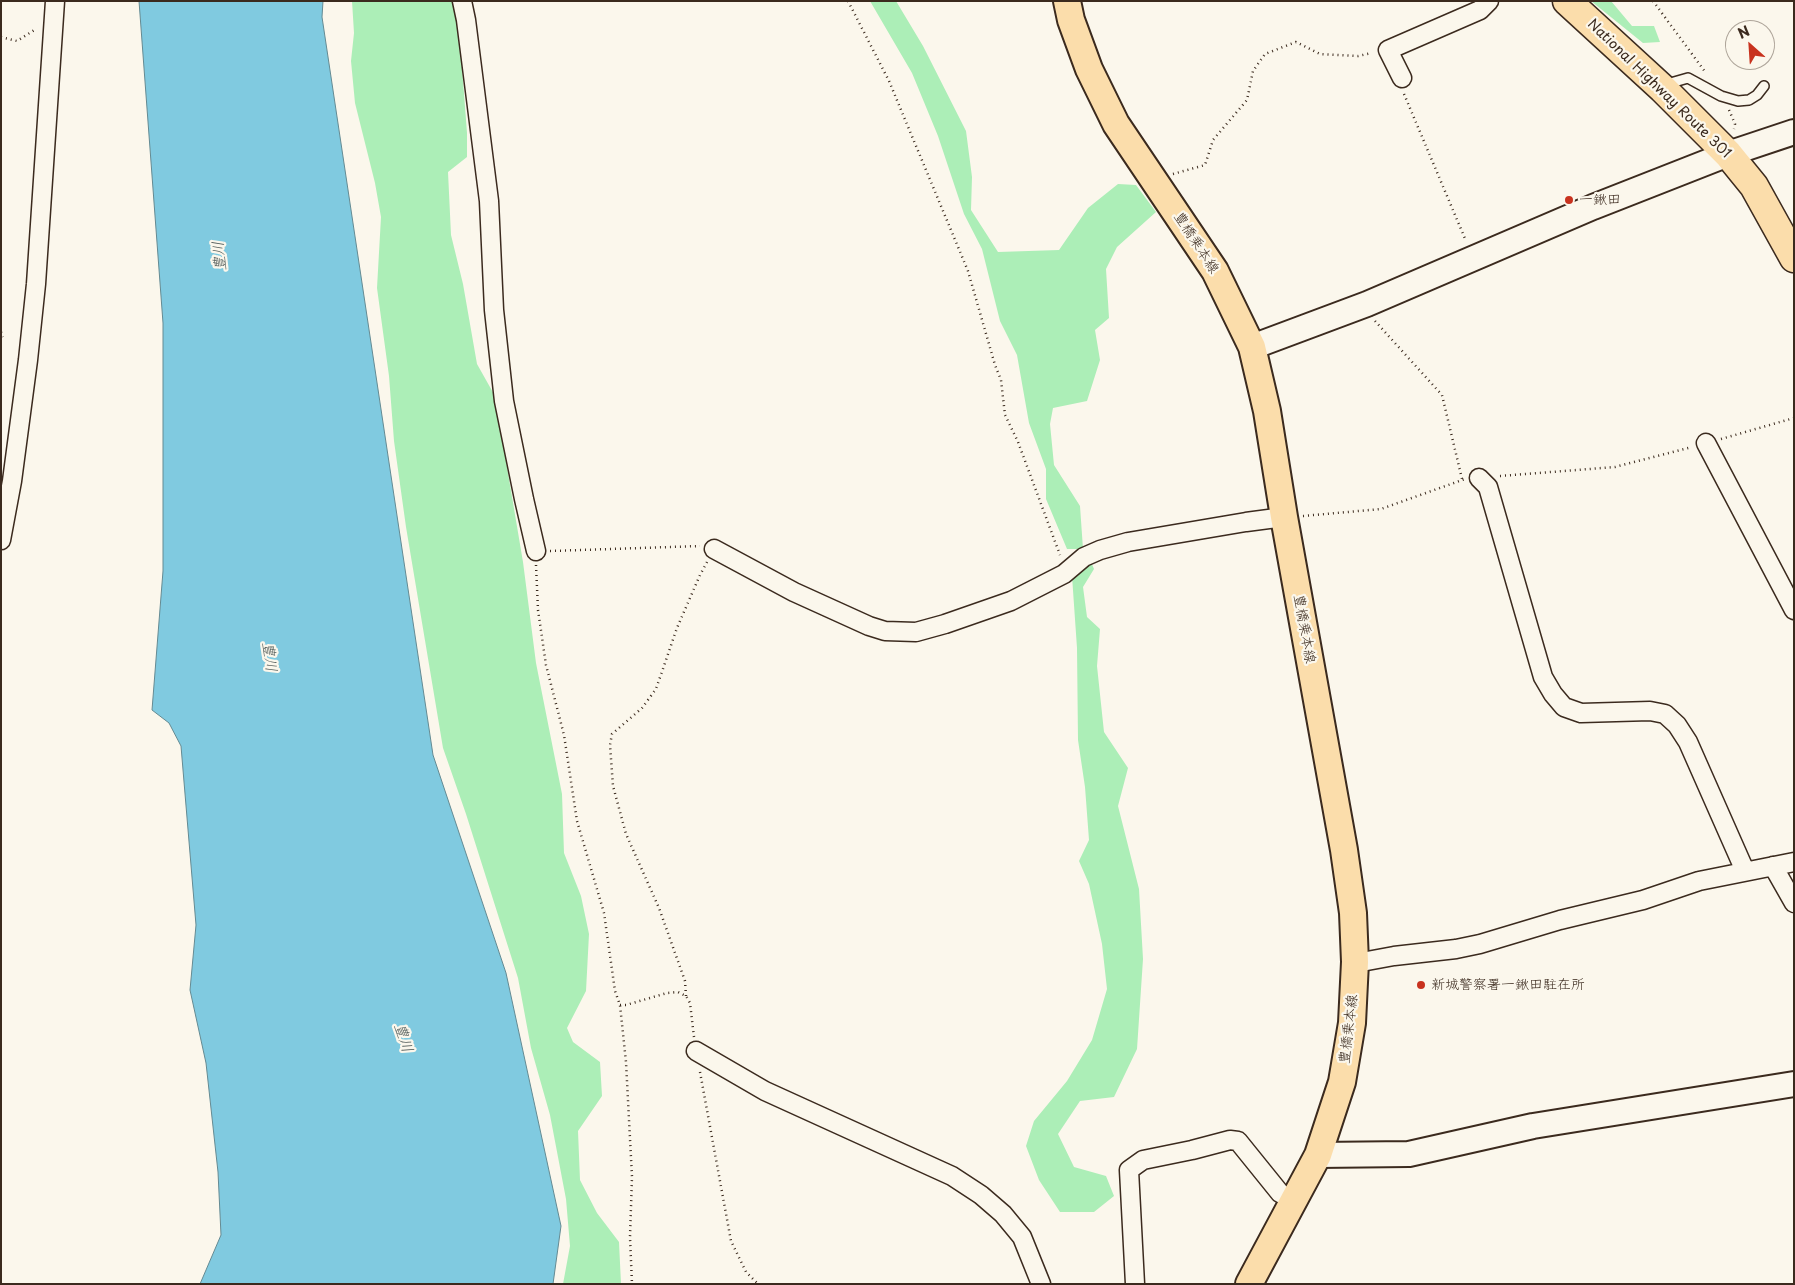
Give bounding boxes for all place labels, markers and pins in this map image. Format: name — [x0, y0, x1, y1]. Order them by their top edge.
place label: 一鍬田 — [1579, 192, 1621, 208]
marker: 一鍬田 — [1563, 194, 1575, 206]
place label: 新城警察署一鍬田駐在所 — [1431, 977, 1585, 993]
marker: 新城警察署一鍬田駐在所 — [1415, 979, 1427, 991]

